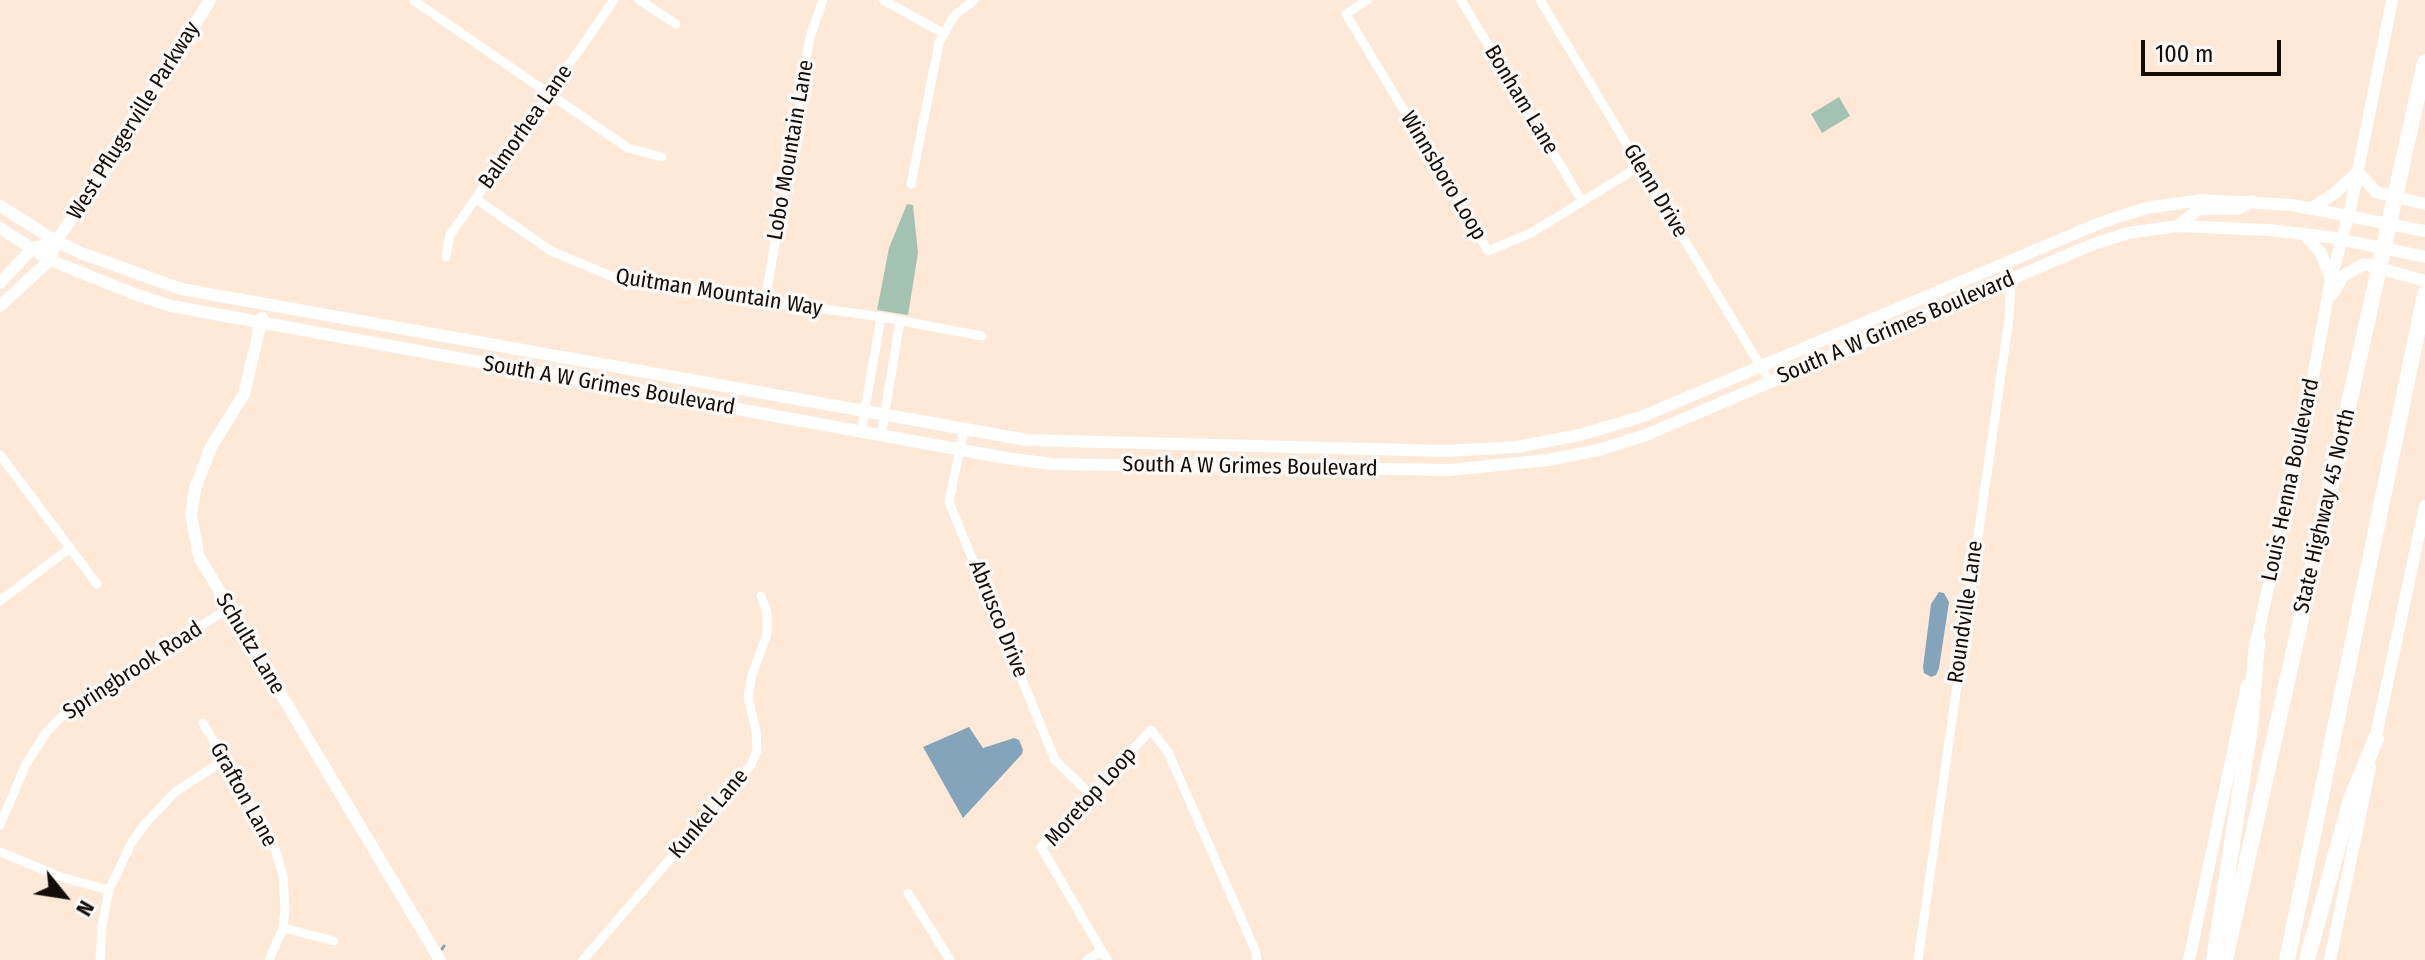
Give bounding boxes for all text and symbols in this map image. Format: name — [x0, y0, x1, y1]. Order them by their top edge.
street label: West Pflugerville Parkway — [62, 17, 206, 225]
scale bar — [2145, 24, 2285, 74]
text: 100 m — [2155, 40, 2213, 68]
street label: Bonham Lane — [1478, 41, 1564, 159]
street label: Lobo Mountain Lane — [762, 58, 820, 242]
street label: Balmorhea Lane — [473, 60, 579, 194]
street label: Winnsboro Loop — [1394, 107, 1492, 245]
street label: Glenn Drive — [1617, 140, 1693, 242]
street label: Quitman Mountain Way — [614, 264, 824, 322]
street label: South A W Grimes Boulevard — [1773, 266, 2019, 390]
street label: South A W Grimes Boulevard — [481, 351, 737, 421]
street label: Louis Henna Boulevard — [2257, 376, 2325, 584]
street label: State Highway 45 North — [2289, 406, 2361, 616]
street label: South A W Grimes Boulevard — [1122, 452, 1378, 482]
street label: Roundville Lane — [1943, 539, 1989, 685]
street label: Abrusco Drive — [963, 556, 1033, 682]
street label: Schultz Lane — [210, 589, 290, 699]
street label: Springbrook Road — [58, 616, 208, 726]
street label: Grafton Lane — [204, 738, 282, 852]
street label: Moretop Loop — [1040, 742, 1142, 852]
street label: Kunkel Lane — [664, 764, 754, 864]
north arrow — [24, 856, 104, 936]
text: N — [70, 896, 100, 921]

